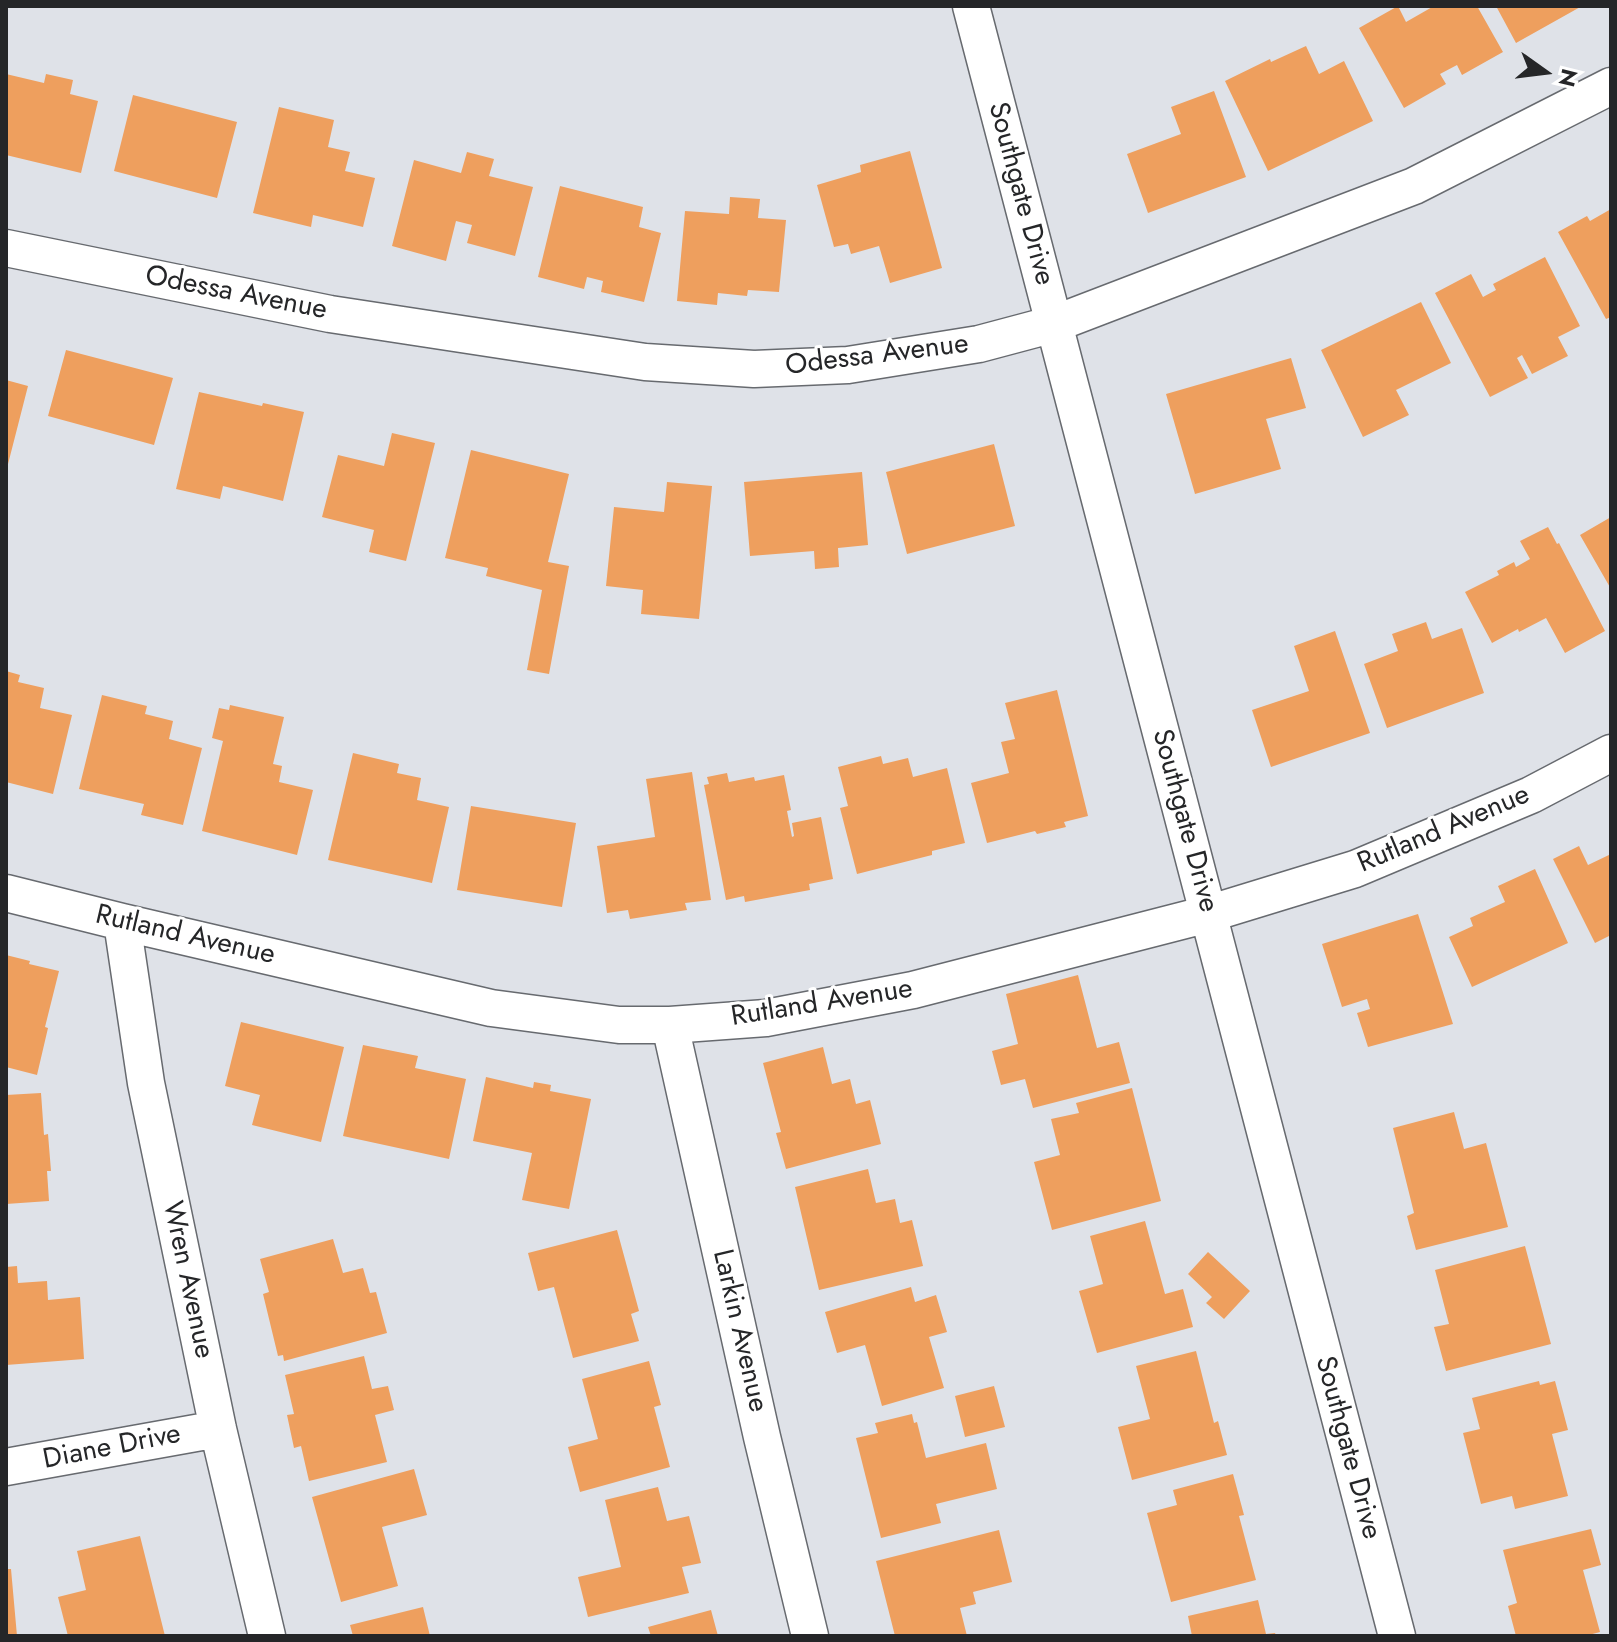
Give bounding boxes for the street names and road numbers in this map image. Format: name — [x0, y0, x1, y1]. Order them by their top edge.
street label: Southgate Drive — [979, 99, 1061, 289]
street label: Odessa Avenue — [142, 260, 330, 328]
street label: Odessa Avenue — [784, 328, 970, 384]
street label: Southgate Drive — [1143, 726, 1225, 916]
street label: Rutland Avenue — [1353, 779, 1535, 881]
street label: Rutland Avenue — [92, 899, 278, 973]
street label: Rutland Avenue — [729, 973, 915, 1035]
street label: Wren Avenue — [154, 1198, 220, 1362]
street label: Larkin Avenue — [704, 1247, 774, 1415]
street label: Southgate Drive — [1306, 1353, 1388, 1543]
street label: Diane Drive — [40, 1418, 184, 1478]

